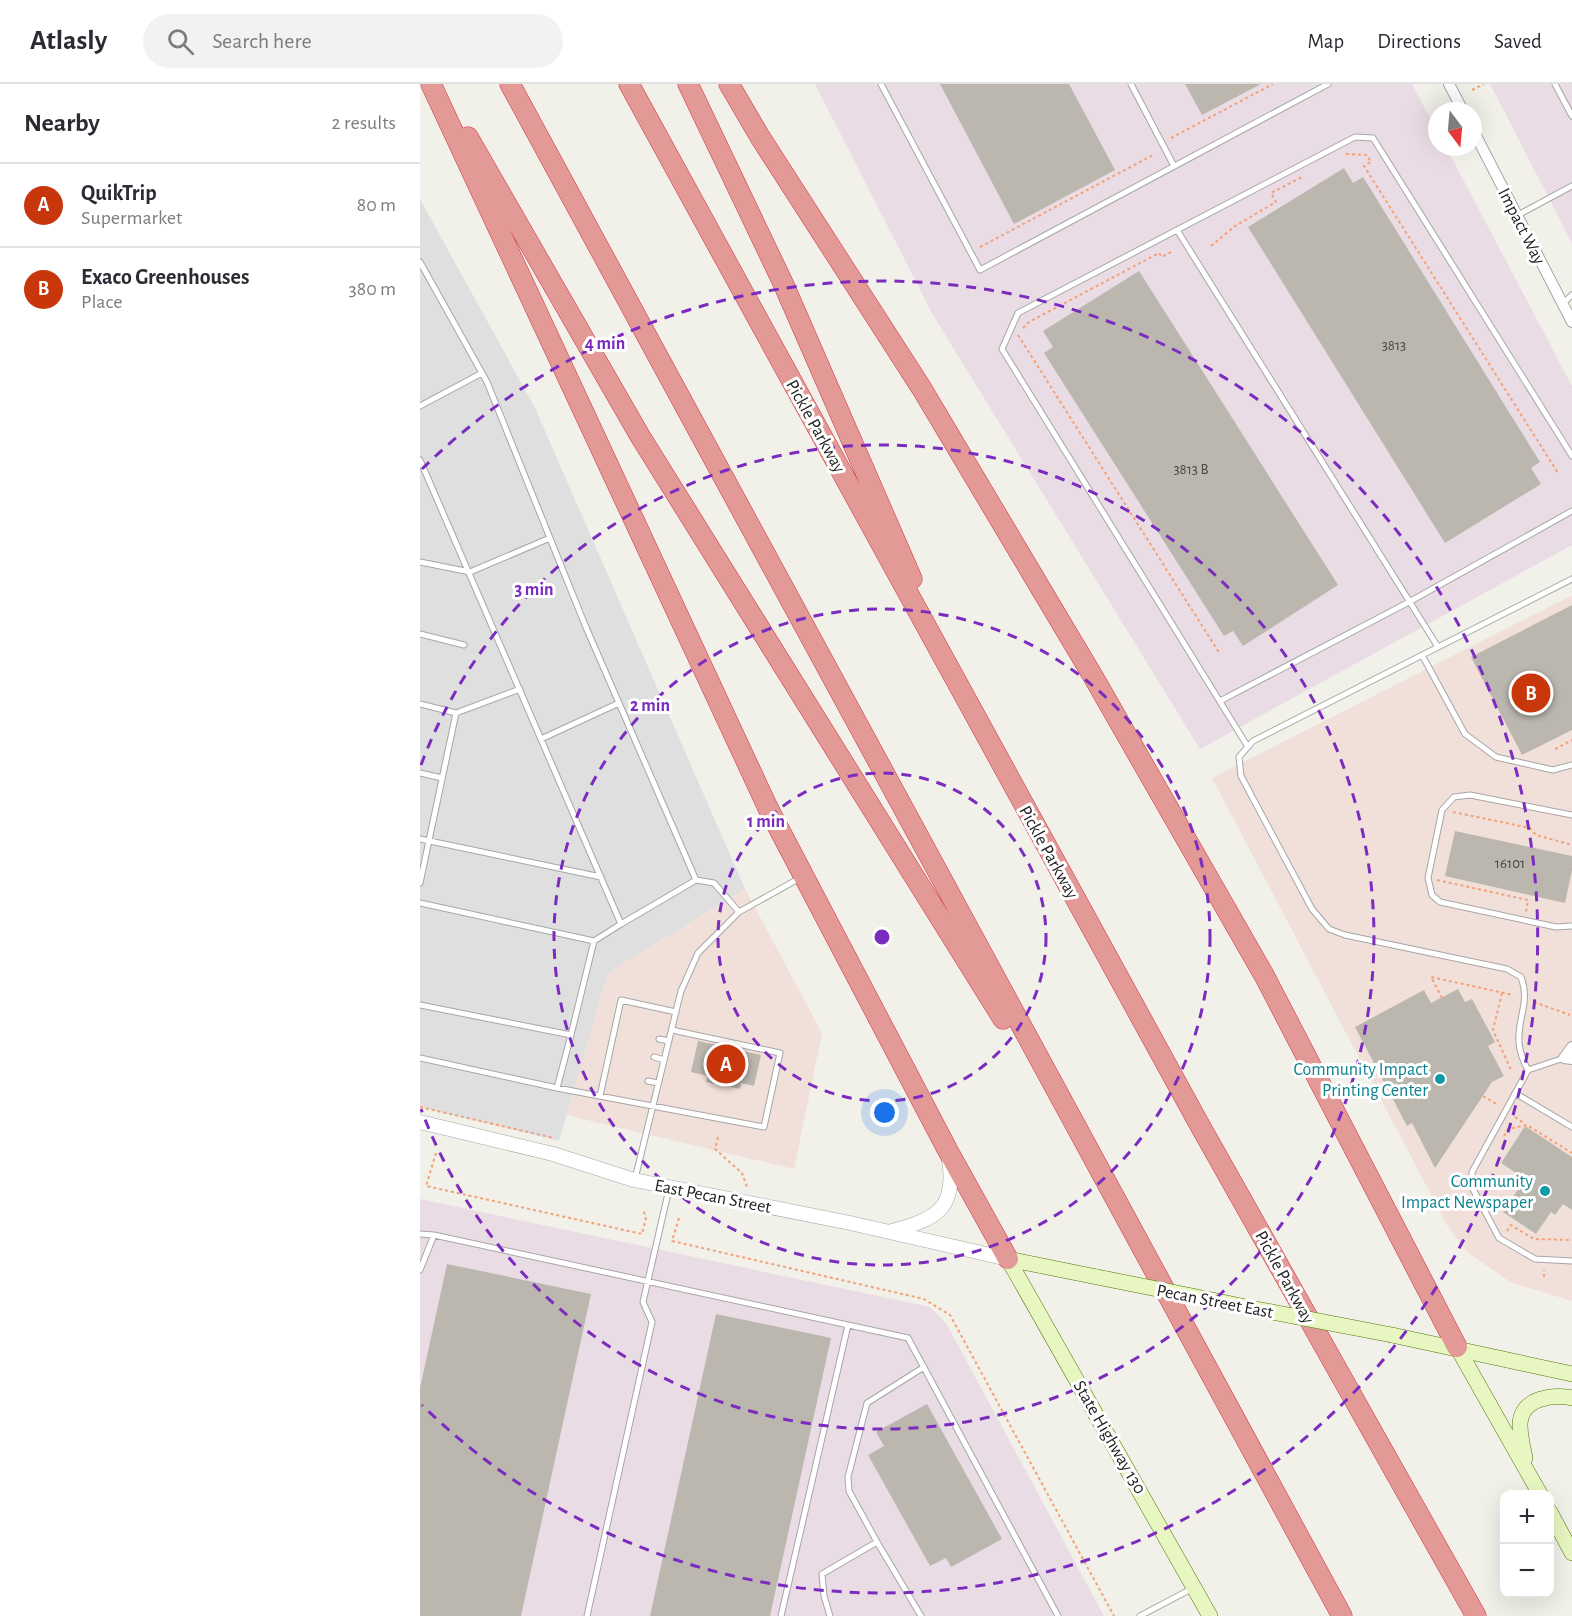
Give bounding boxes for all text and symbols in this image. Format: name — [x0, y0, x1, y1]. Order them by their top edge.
search box — [143, 14, 563, 68]
icon: search — [164, 25, 197, 58]
text: Atlasly — [30, 27, 107, 55]
text: Search here — [212, 30, 312, 52]
text: Map — [1308, 31, 1344, 52]
text: Directions — [1377, 31, 1461, 52]
text: Saved — [1494, 31, 1542, 52]
north arrow — [1428, 102, 1482, 156]
text: Nearby — [24, 110, 100, 136]
text: 2 results — [332, 113, 396, 133]
text: QuikTrip — [81, 182, 157, 204]
street label: Impact Way — [1494, 185, 1548, 268]
text: A — [38, 195, 50, 215]
text: 80 m — [357, 195, 396, 215]
text: Supermarket — [81, 208, 182, 228]
text: Exaco Greenhouses — [81, 266, 249, 288]
text: B — [38, 279, 49, 299]
text: 380 m — [348, 279, 396, 299]
text: Place — [81, 292, 122, 312]
text: 4 min — [585, 335, 625, 353]
house number: 3813 — [1382, 338, 1406, 353]
street label: Pickle Parkway — [782, 377, 848, 476]
house number: 3813 B — [1173, 462, 1209, 477]
text: 3 min — [514, 581, 554, 599]
pin: B — [1512, 670, 1550, 716]
text: 2 min — [630, 697, 670, 715]
street label: Pickle Parkway — [1015, 803, 1081, 902]
text: 1 min — [747, 813, 785, 831]
house number: 16101 — [1495, 856, 1525, 871]
centre of rings — [872, 927, 892, 947]
pin: A — [706, 1042, 746, 1086]
place label: Community Impact Printing Center — [1294, 1061, 1428, 1100]
marker: Community Impact Printing Center — [1433, 1072, 1447, 1086]
your location — [870, 1098, 899, 1127]
place label: Community Impact Newspaper — [1401, 1173, 1533, 1212]
street label: East Pecan Street — [653, 1177, 773, 1217]
marker: Community Impact Newspaper — [1538, 1184, 1552, 1198]
street label: Pickle Parkway — [1251, 1228, 1317, 1327]
street label: Pecan Street East — [1155, 1282, 1275, 1322]
street label: State Highway 130 — [1069, 1378, 1149, 1497]
map controls — [1500, 1490, 1554, 1598]
button: + — [1500, 1490, 1554, 1544]
button: − — [1500, 1544, 1554, 1598]

